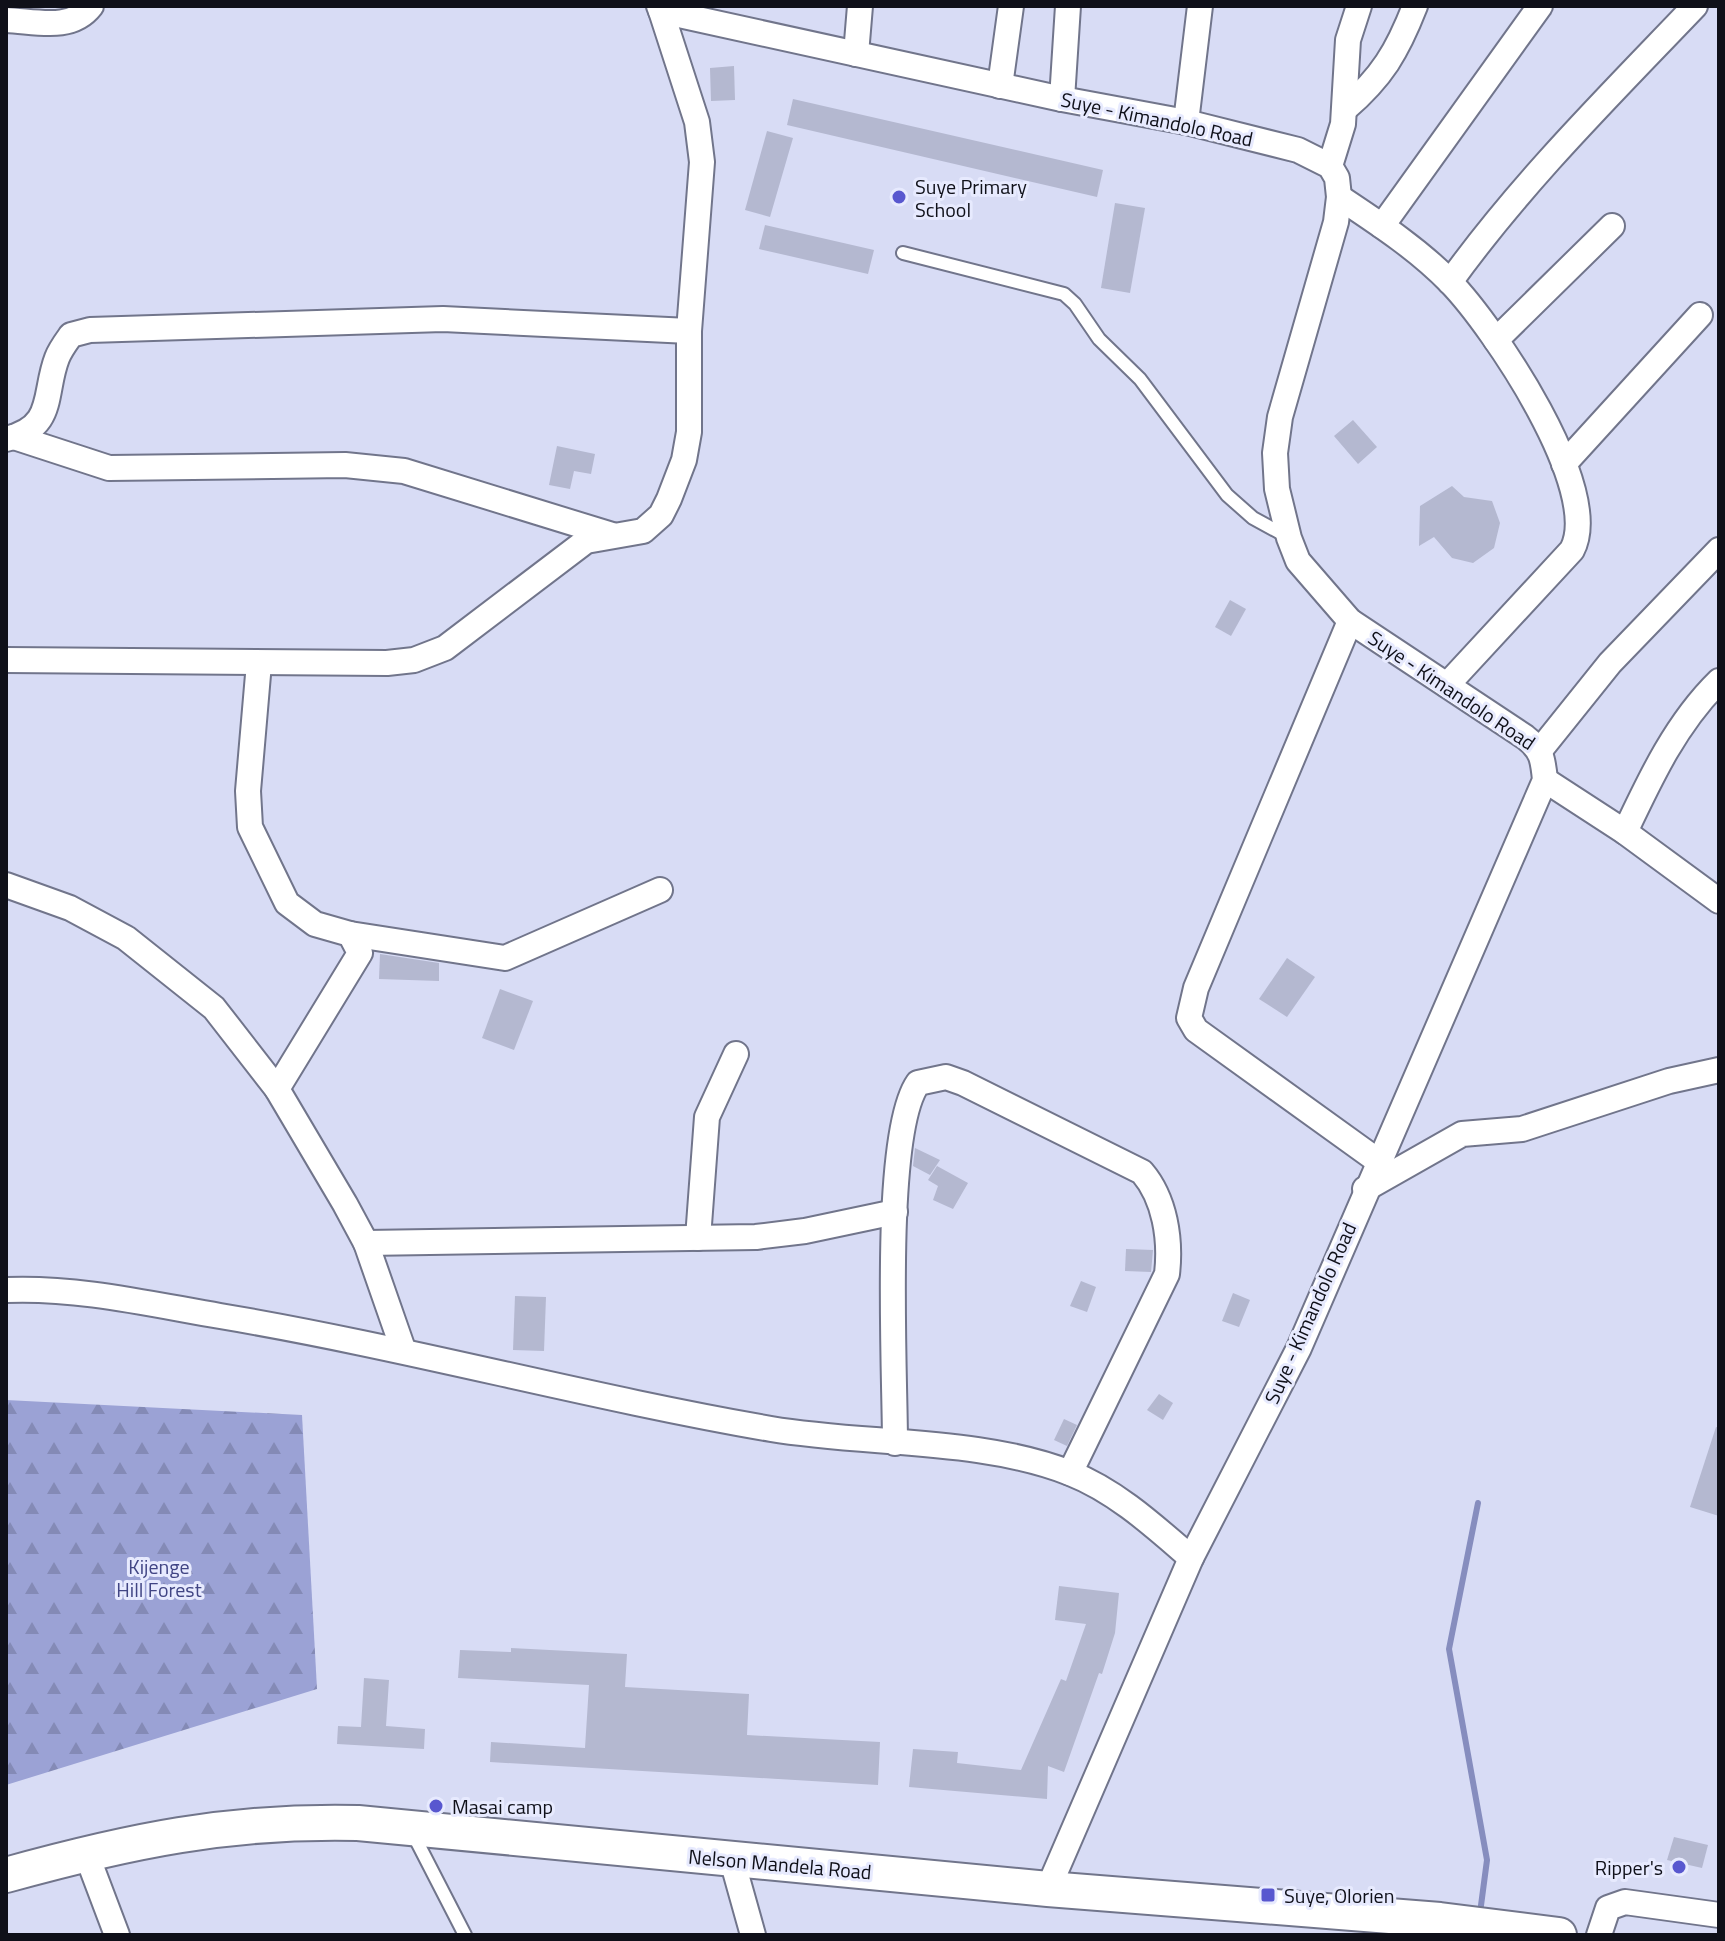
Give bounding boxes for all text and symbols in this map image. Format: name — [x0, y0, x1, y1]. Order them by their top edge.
street label: Suye - Kimandolo Road — [1058, 83, 1256, 155]
place label: Suye Primary School — [915, 171, 1027, 225]
marker: Suye Primary School — [890, 188, 908, 206]
street label: Suye - Kimandolo Road — [1362, 622, 1542, 758]
street label: Suye - Kimandolo Road — [1256, 1217, 1364, 1409]
park label: Kijenge Hill Forest — [116, 1551, 202, 1605]
place label: Masai camp — [452, 1791, 553, 1822]
marker: Masai camp — [427, 1797, 445, 1815]
street label: Nelson Mandela Road — [687, 1841, 873, 1887]
place label: Ripper's — [1595, 1852, 1663, 1883]
marker: Ripper's — [1670, 1858, 1688, 1876]
place label: Suye, Olorien — [1284, 1880, 1394, 1911]
marker: Suye, Olorien — [1259, 1886, 1277, 1904]

